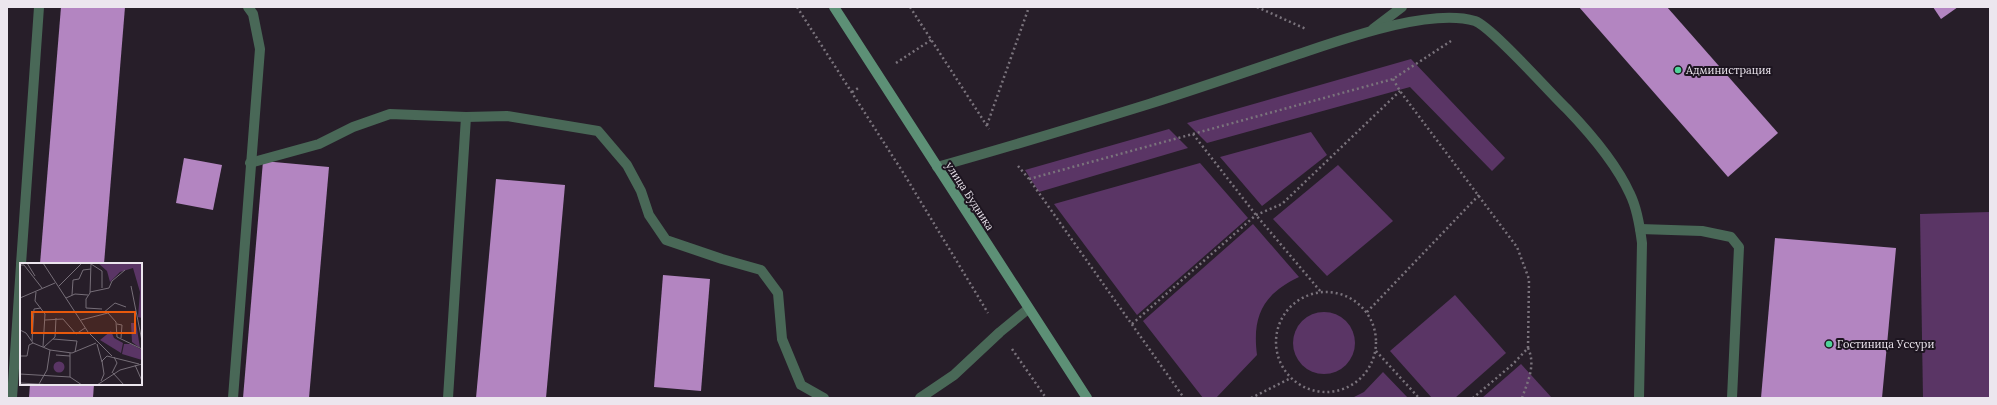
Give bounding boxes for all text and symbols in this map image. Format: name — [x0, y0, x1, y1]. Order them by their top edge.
place label: Администрация — [1685, 63, 1771, 77]
marker: Администрация — [1673, 65, 1683, 75]
street label: улица Будника — [943, 159, 998, 233]
inset map — [20, 263, 142, 385]
place label: Гостиница Уссури — [1837, 337, 1934, 351]
marker: Гостиница Уссури — [1824, 339, 1834, 349]

